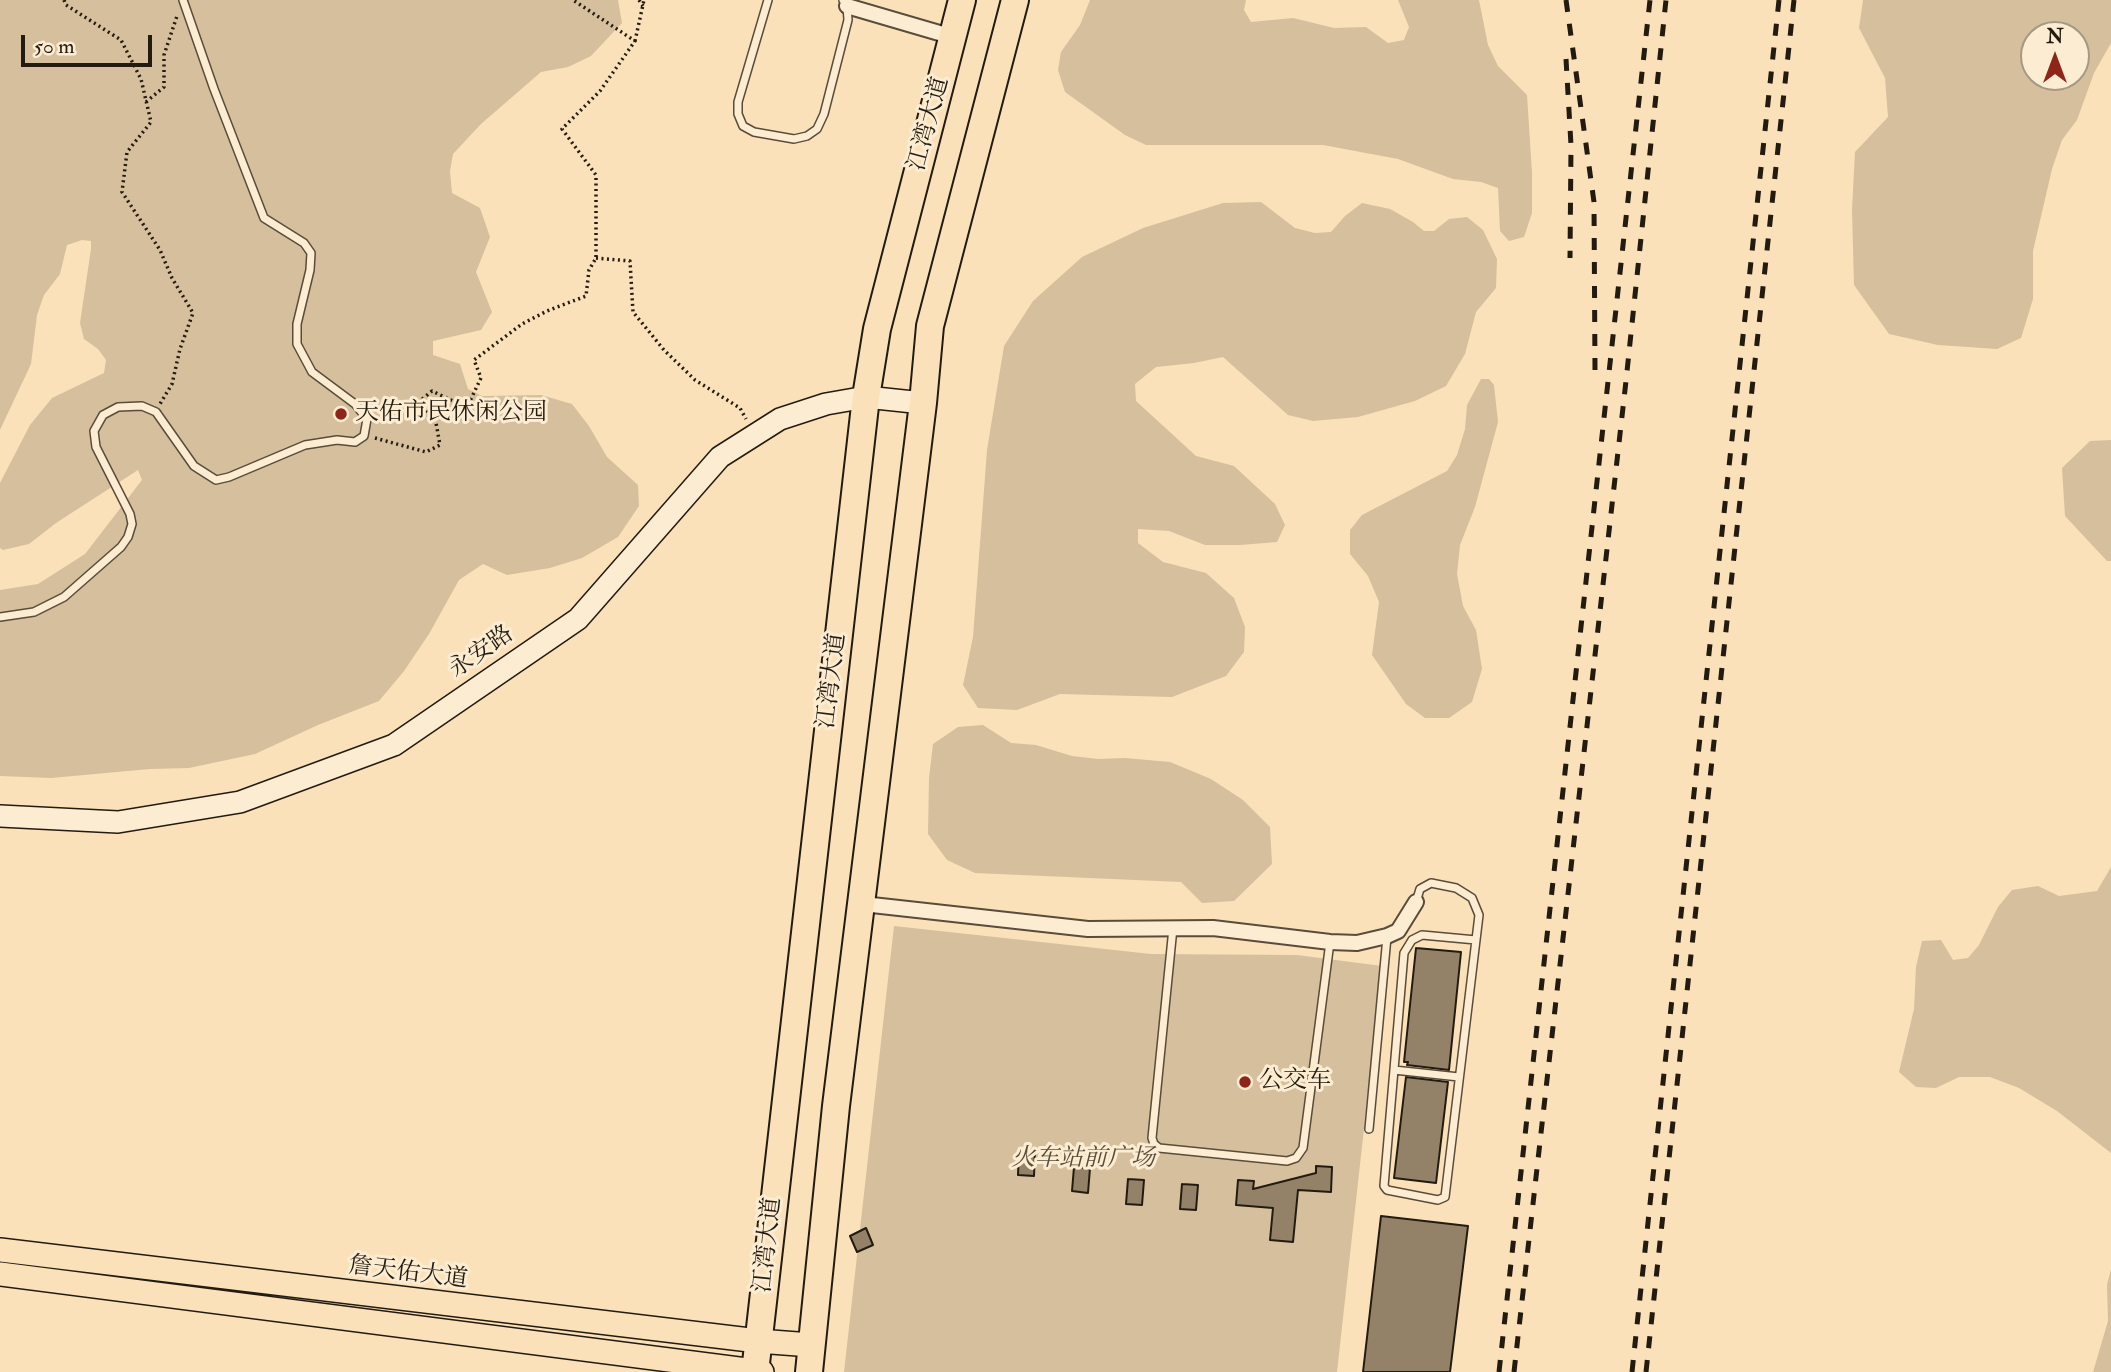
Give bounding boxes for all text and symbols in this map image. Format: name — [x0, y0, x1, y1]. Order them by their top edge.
scale bar — [24, 21, 156, 65]
north arrow — [2020, 21, 2090, 91]
text: N — [2046, 25, 2064, 49]
text: 50 m — [34, 33, 75, 60]
street label: 江湾大道 — [904, 74, 956, 174]
place label: 天佑市民休闲公园 — [355, 400, 547, 428]
marker: 天佑市民休闲公园 — [333, 406, 349, 422]
street label: 永安路 — [444, 621, 520, 685]
street label: 江湾大道 — [813, 632, 853, 730]
place label: 公交车 — [1259, 1068, 1331, 1096]
marker: 公交车 — [1237, 1074, 1253, 1090]
park label: 火车站前广场 — [1011, 1146, 1155, 1174]
street label: 江湾大道 — [750, 1196, 788, 1294]
street label: 詹天佑大道 — [347, 1252, 469, 1296]

